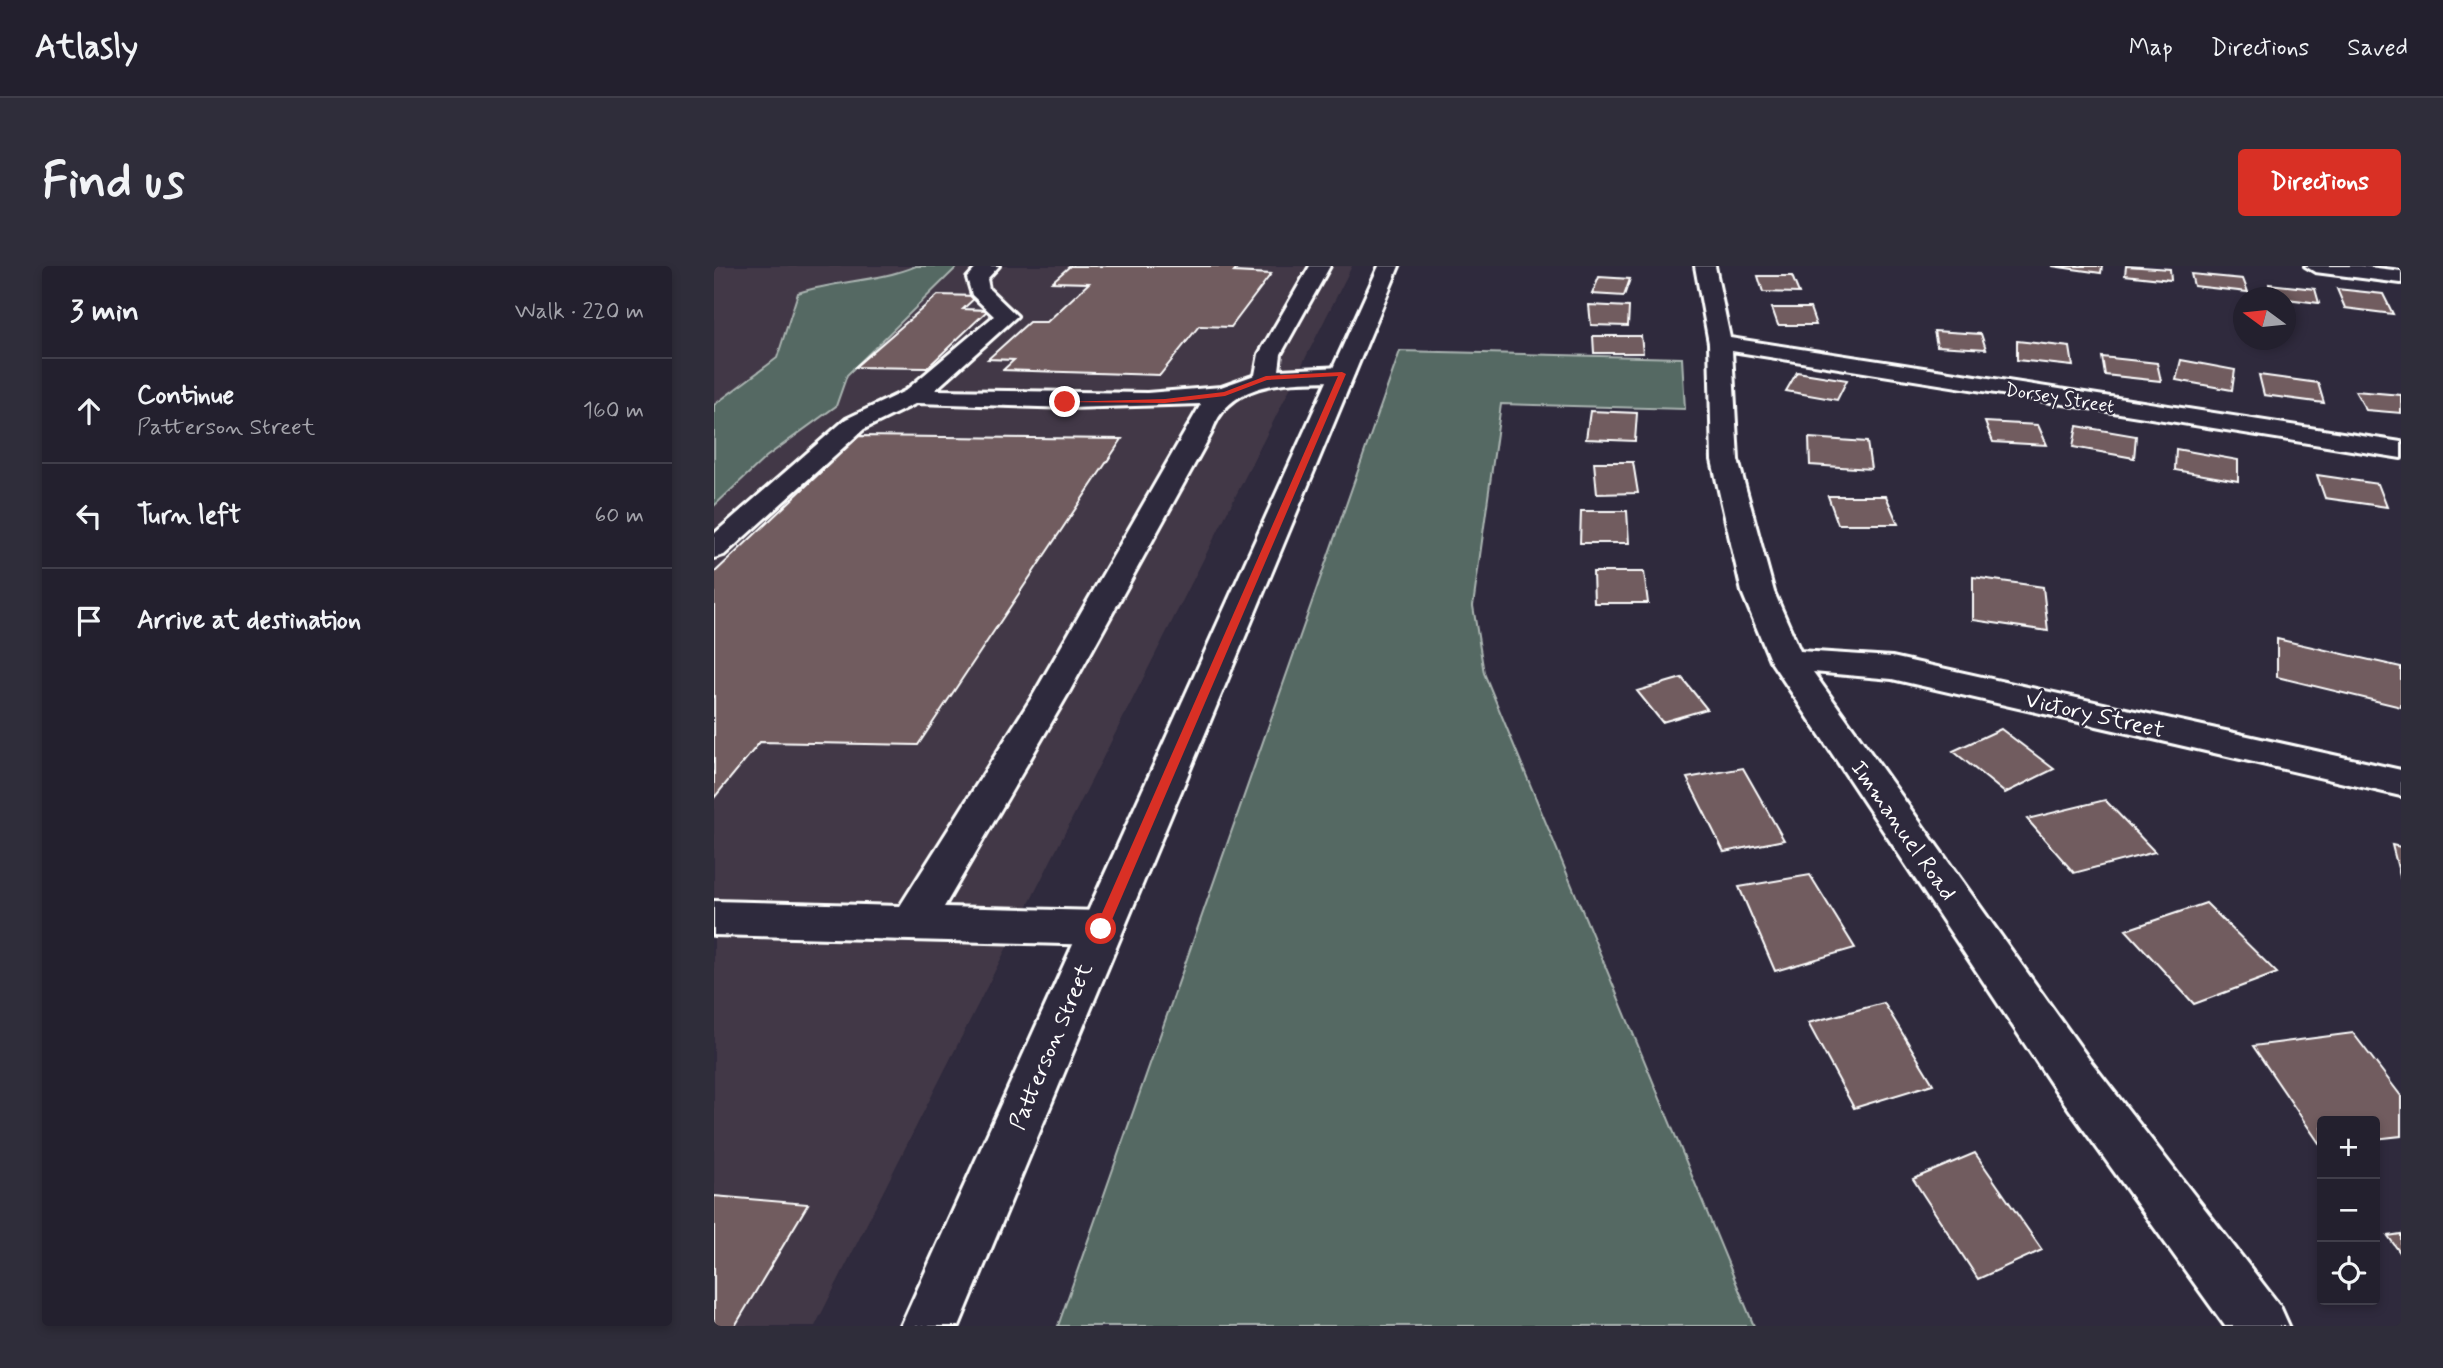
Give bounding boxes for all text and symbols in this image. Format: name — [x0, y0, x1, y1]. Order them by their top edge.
text: Atlasly — [35, 26, 138, 70]
text: Map — [2129, 33, 2173, 64]
text: Directions — [2211, 33, 2309, 64]
text: Saved — [2347, 33, 2408, 64]
button: Directions — [2238, 149, 2401, 216]
text: Find us — [42, 150, 185, 215]
north arrow — [2233, 287, 2296, 350]
text: 3 min — [70, 292, 139, 331]
text: Walk · 220 m — [515, 297, 644, 327]
street label: Dorsey Street — [2003, 378, 2116, 420]
text: Continue — [137, 379, 234, 413]
route end — [1049, 386, 1080, 417]
icon: ahead — [70, 392, 108, 430]
text: 160 m — [583, 396, 644, 426]
text: Patterson Street — [137, 413, 315, 443]
icon: left — [70, 497, 108, 535]
text: Turn left — [137, 499, 241, 533]
text: 60 m — [595, 501, 644, 531]
icon: arrive — [70, 602, 108, 640]
text: Arrive at destination — [137, 604, 361, 638]
street label: Victory Street — [2022, 685, 2167, 747]
street label: Immanuel Road — [1843, 755, 1962, 907]
route start — [1085, 913, 1116, 944]
street label: Patterson Street — [1003, 958, 1101, 1135]
map controls — [2317, 1116, 2380, 1305]
button: + — [2317, 1116, 2380, 1179]
button: − — [2317, 1179, 2380, 1242]
button: locate — [2317, 1242, 2380, 1305]

